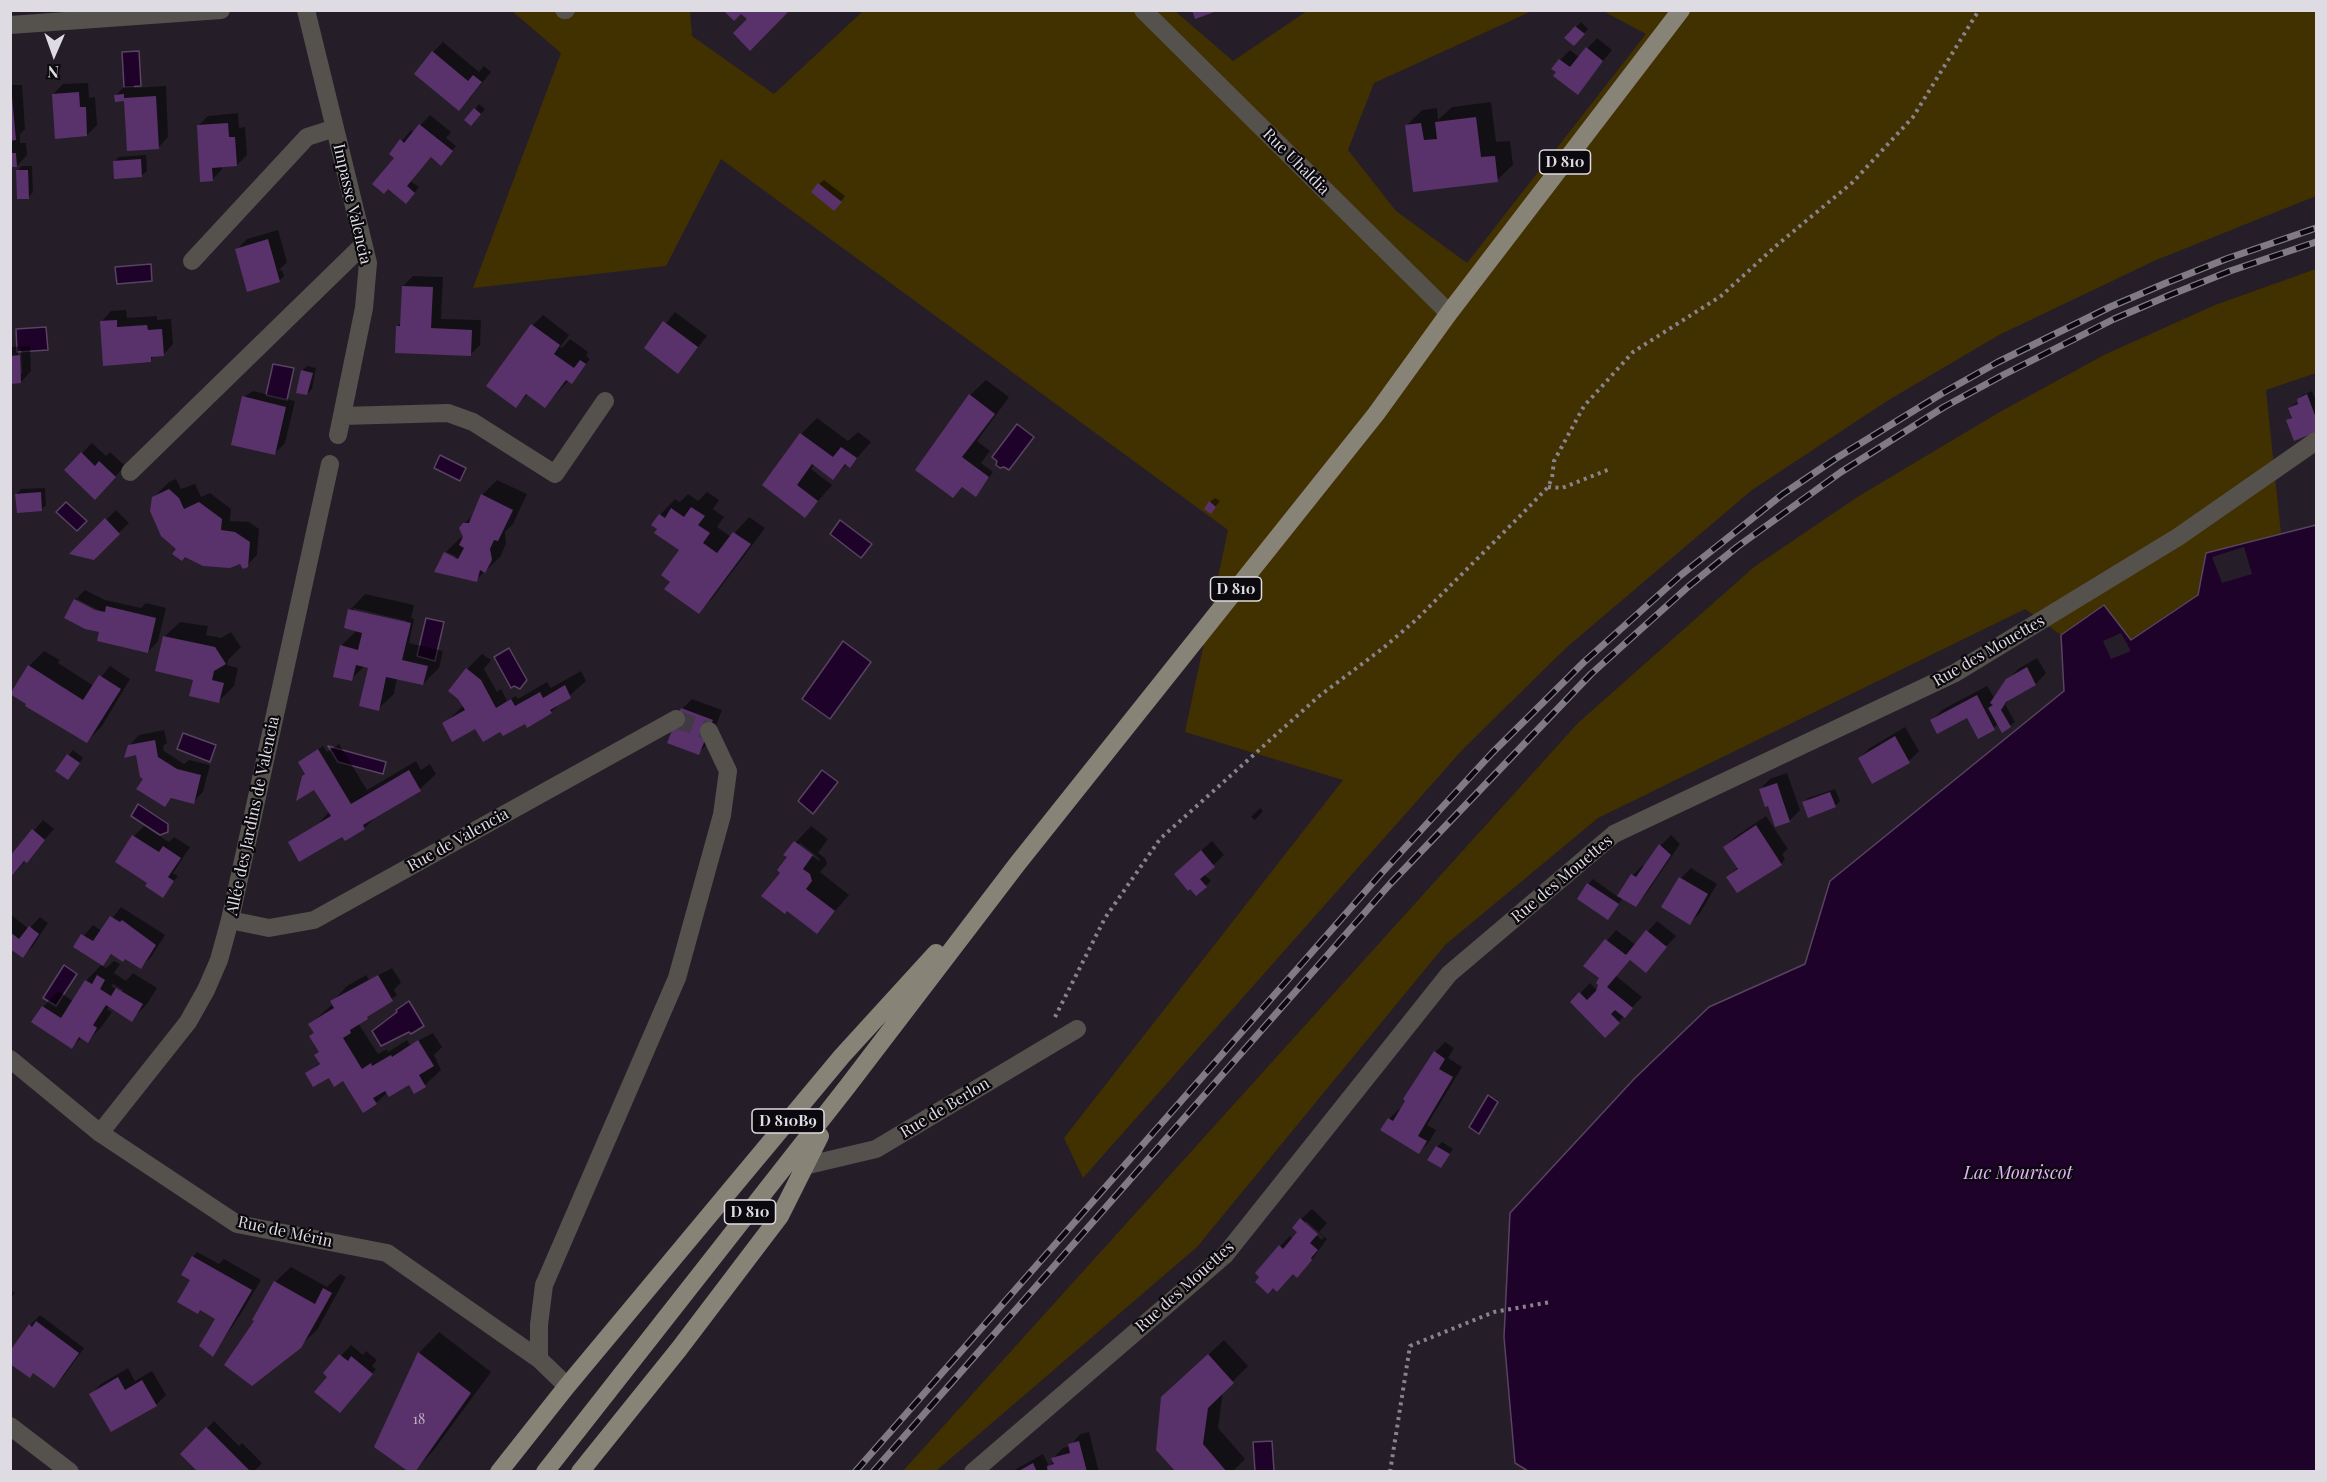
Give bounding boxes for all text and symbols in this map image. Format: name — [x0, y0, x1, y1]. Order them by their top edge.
north arrow — [24, 24, 84, 84]
text: N — [47, 62, 59, 83]
street label: Rue Uhaldia — [1259, 125, 1333, 199]
street label: Impasse Valencia — [329, 142, 375, 266]
road number: D 810 — [1540, 150, 1590, 174]
road number: D 810 — [1210, 577, 1262, 601]
street label: Rue des Mouettes — [1930, 611, 2048, 691]
street label: Allée des Jardins de Valencia — [223, 715, 283, 917]
street label: Rue de Valencia — [404, 804, 512, 876]
street label: Rue des Mouettes — [1508, 831, 1616, 927]
street label: Rue de Berlon — [897, 1074, 993, 1142]
road number: D 810B9 — [752, 1109, 824, 1133]
water label: Lac Mouriscot — [1963, 1162, 2073, 1184]
road number: D 810 — [724, 1200, 776, 1224]
street label: Rue de Mérin — [236, 1213, 334, 1251]
street label: Rue des Mouettes — [1132, 1238, 1238, 1336]
house number: 18 — [413, 1412, 425, 1428]

